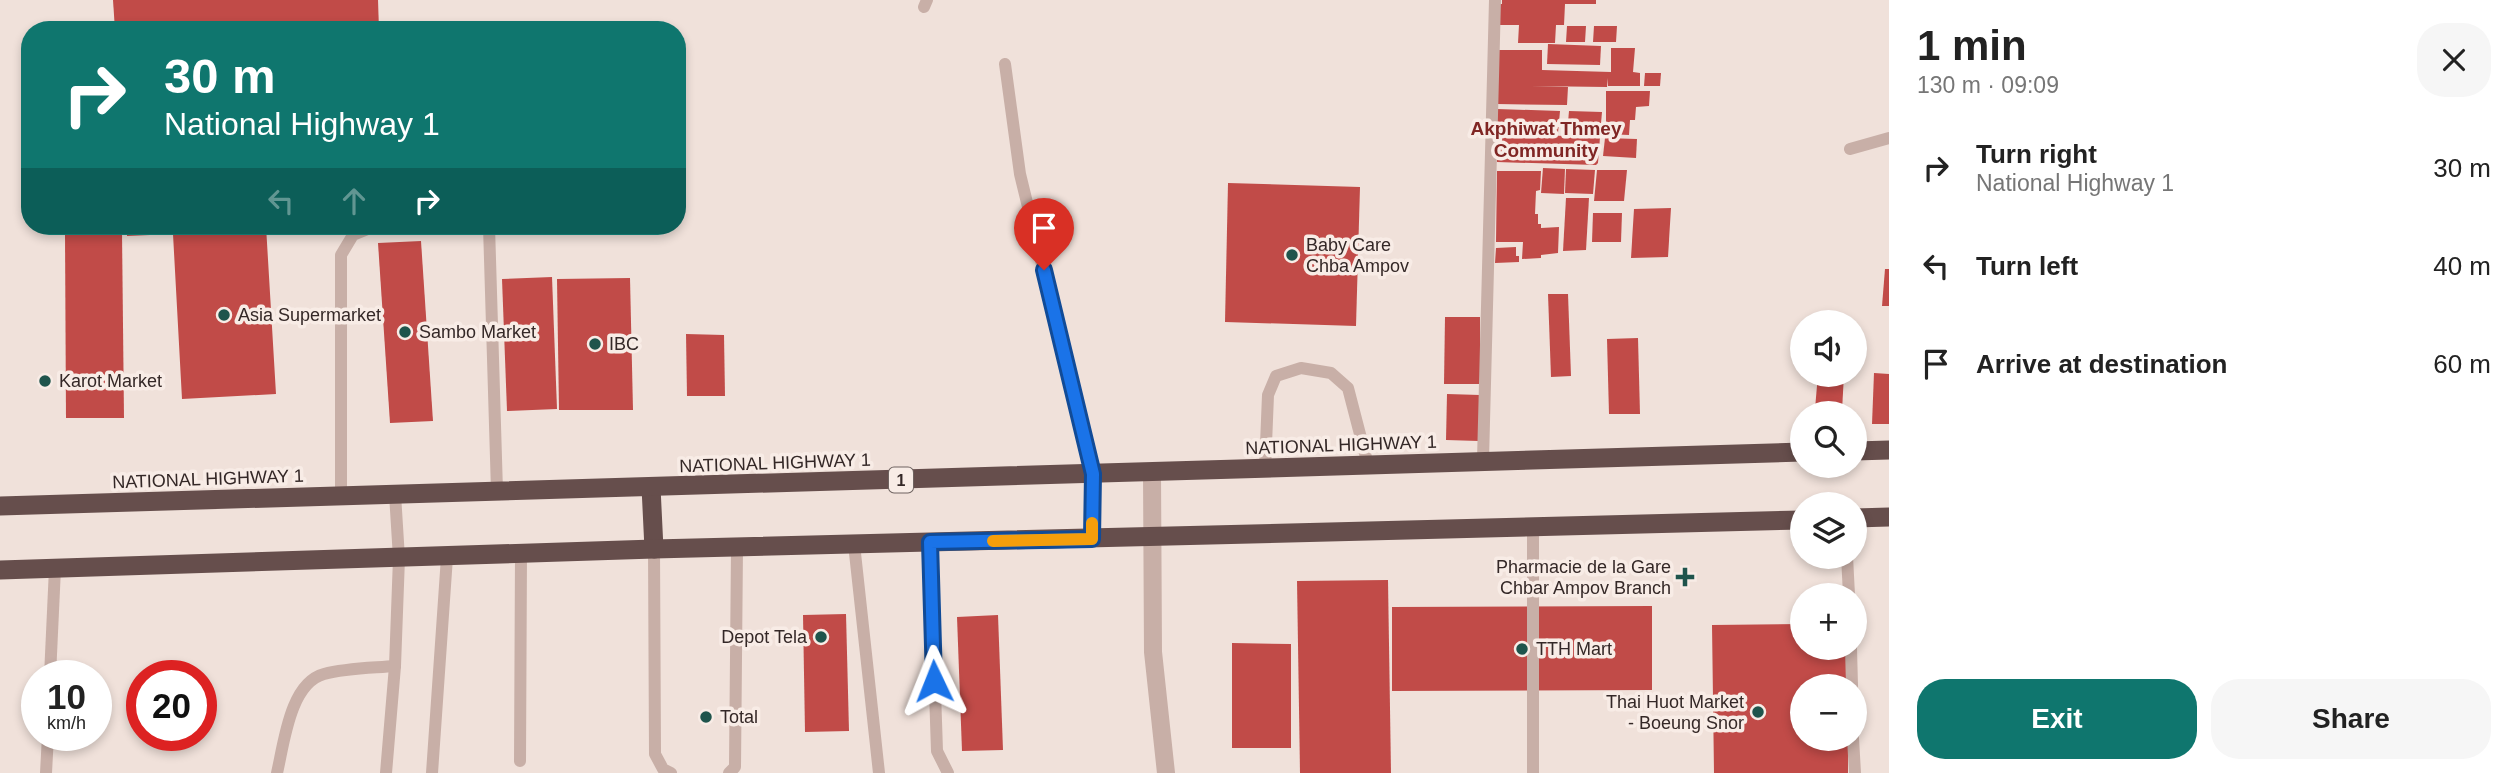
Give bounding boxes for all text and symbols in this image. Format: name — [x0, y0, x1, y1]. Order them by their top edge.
text: 1 min — [1917, 22, 2027, 69]
button: close — [2417, 23, 2491, 97]
icon: right — [49, 49, 140, 140]
text: 30 m — [164, 49, 276, 103]
text: 130 m · 09:09 — [1917, 72, 2059, 98]
text: National Highway 1 — [164, 106, 440, 142]
district label: Akphiwat Thmey Community — [1471, 118, 1622, 161]
text: Turn right — [1976, 139, 2097, 169]
icon: right — [1917, 149, 1955, 187]
text: 30 m — [2433, 153, 2491, 183]
text: National Highway 1 — [1976, 170, 2174, 196]
icon: left — [262, 182, 300, 220]
icon: ahead — [335, 182, 373, 220]
icon: right — [408, 182, 446, 220]
pin — [1014, 198, 1074, 270]
icon: arrive — [1025, 209, 1063, 247]
place label: Baby Care Chba Ampov — [1306, 235, 1409, 276]
marker: Baby Care Chba Ampov — [1284, 247, 1300, 263]
icon: left — [1917, 247, 1955, 285]
text: Turn left — [1976, 251, 2078, 281]
text: 40 m — [2433, 251, 2491, 281]
place label: Asia Supermarket — [238, 305, 381, 325]
marker: Asia Supermarket — [216, 307, 232, 323]
map controls — [1790, 310, 1867, 751]
button: sound — [1790, 310, 1867, 387]
place label: Sambo Market — [419, 322, 536, 342]
marker: Sambo Market — [397, 324, 413, 340]
place label: IBC — [609, 334, 639, 354]
marker: IBC — [587, 336, 603, 352]
icon: arrive — [1917, 345, 1955, 383]
text: Arrive at destination — [1976, 349, 2227, 379]
text: 60 m — [2433, 349, 2491, 379]
place label: Karot Market — [59, 371, 162, 391]
marker: Karot Market — [37, 373, 53, 389]
button: search — [1790, 401, 1867, 478]
street label: NATIONAL HIGHWAY 1 — [1245, 432, 1437, 458]
street label: NATIONAL HIGHWAY 1 — [679, 450, 871, 476]
street label: NATIONAL HIGHWAY 1 — [112, 466, 304, 492]
road number: 1 — [889, 467, 913, 492]
button: layers — [1790, 492, 1867, 569]
place label: Pharmacie de la Gare Chbar Ampov Branch — [1496, 557, 1671, 598]
marker: Pharmacie de la Gare Chbar Ampov Branch — [1677, 569, 1693, 585]
button: + — [1790, 583, 1867, 660]
place label: Depot Tela — [721, 627, 808, 647]
marker: Depot Tela — [813, 629, 829, 645]
place label: TTH Mart — [1536, 639, 1612, 659]
marker: TTH Mart — [1514, 641, 1530, 657]
position arrow — [897, 644, 971, 718]
speed limit sign: 20 — [126, 660, 217, 751]
button: − — [1790, 674, 1867, 751]
text: 10 — [47, 677, 86, 716]
button: Exit — [1917, 679, 2197, 759]
button: Share — [2211, 679, 2491, 759]
place label: Thai Huot Market - Boeung Snor — [1606, 692, 1744, 733]
marker: Thai Huot Market - Boeung Snor — [1750, 704, 1766, 720]
place label: Total — [720, 707, 758, 727]
marker: Total — [698, 709, 714, 725]
text: km/h — [47, 713, 86, 733]

